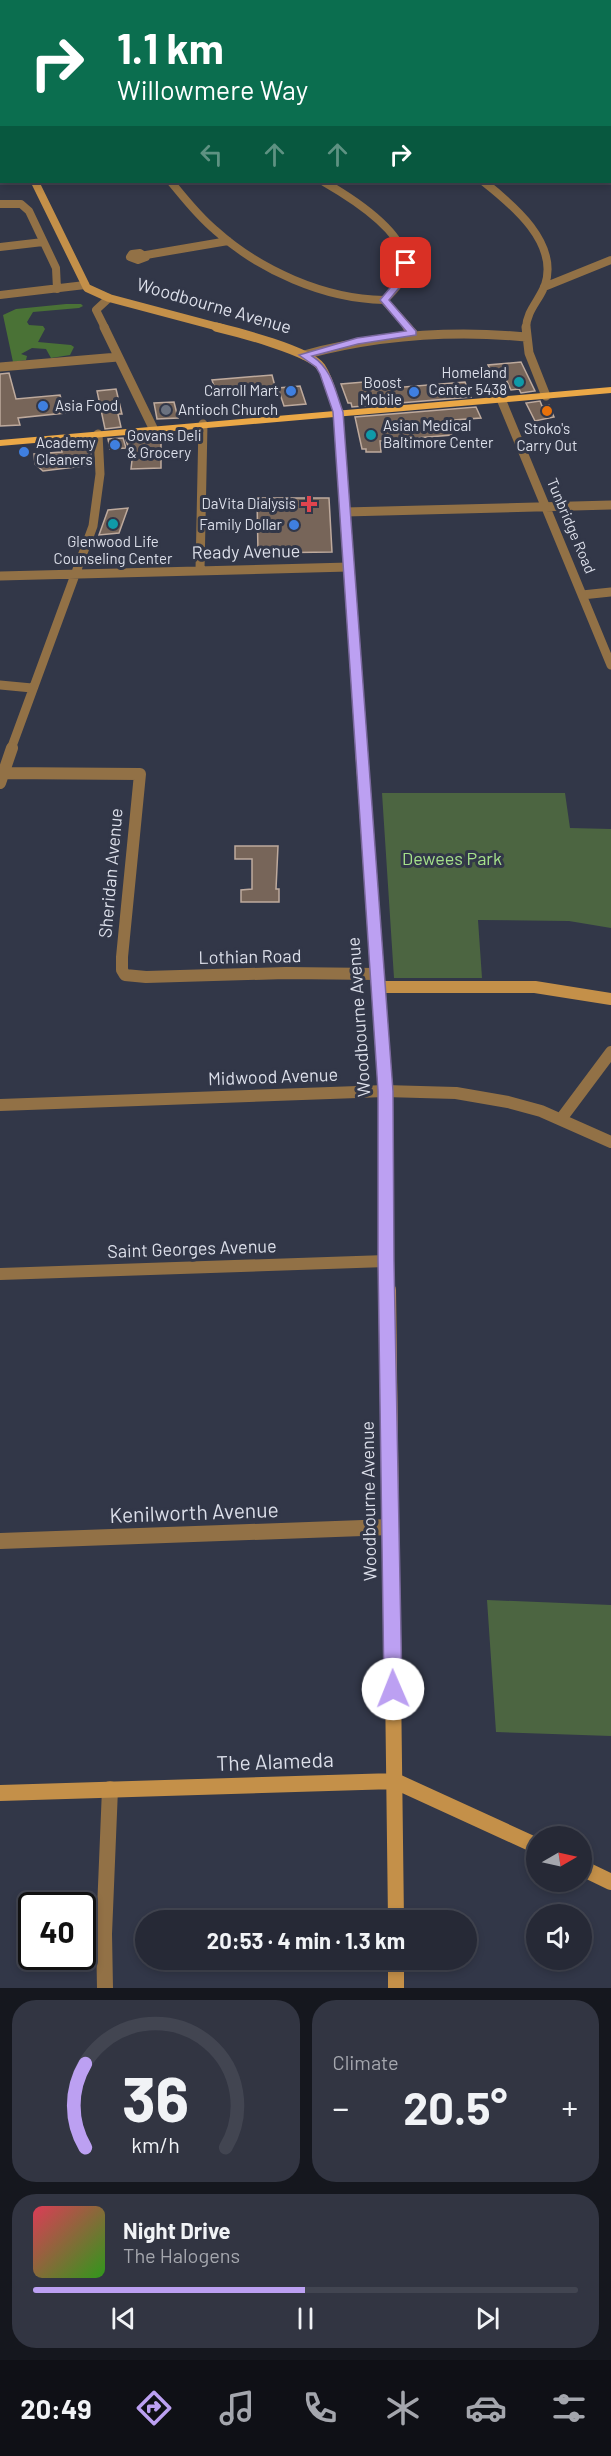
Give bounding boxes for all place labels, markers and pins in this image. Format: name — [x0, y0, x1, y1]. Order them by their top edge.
pin — [380, 237, 431, 288]
place label: Homeland Center 5438 — [429, 363, 507, 398]
place label: Boost Mobile — [360, 373, 402, 408]
marker: Homeland Center 5438 — [512, 375, 526, 389]
place label: Carroll Mart — [204, 381, 279, 399]
marker: Carroll Mart — [284, 384, 298, 398]
marker: Boost Mobile — [407, 385, 421, 399]
place label: Asia Food — [55, 396, 118, 414]
marker: Asia Food — [36, 399, 50, 413]
place label: Antioch Church — [178, 400, 278, 418]
marker: Antioch Church — [159, 403, 173, 417]
marker: Stoko's Carry Out — [540, 404, 554, 418]
place label: Asian Medical Baltimore Center — [383, 416, 494, 451]
place label: Stoko's Carry Out — [517, 419, 577, 454]
place label: Govans Deli & Grocery — [127, 426, 202, 461]
marker: Asian Medical Baltimore Center — [364, 428, 378, 442]
place label: Academy Cleaners — [36, 433, 96, 468]
marker: Govans Deli & Grocery — [108, 438, 122, 452]
marker: Academy Cleaners — [17, 445, 31, 459]
place label: DaVita Dialysis — [201, 494, 296, 512]
marker: DaVita Dialysis — [300, 495, 318, 513]
place label: Family Dollar — [199, 515, 283, 533]
marker: Glenwood Life Counseling Center — [106, 517, 120, 531]
marker: Family Dollar — [287, 518, 301, 532]
place label: Glenwood Life Counseling Center — [54, 532, 173, 567]

